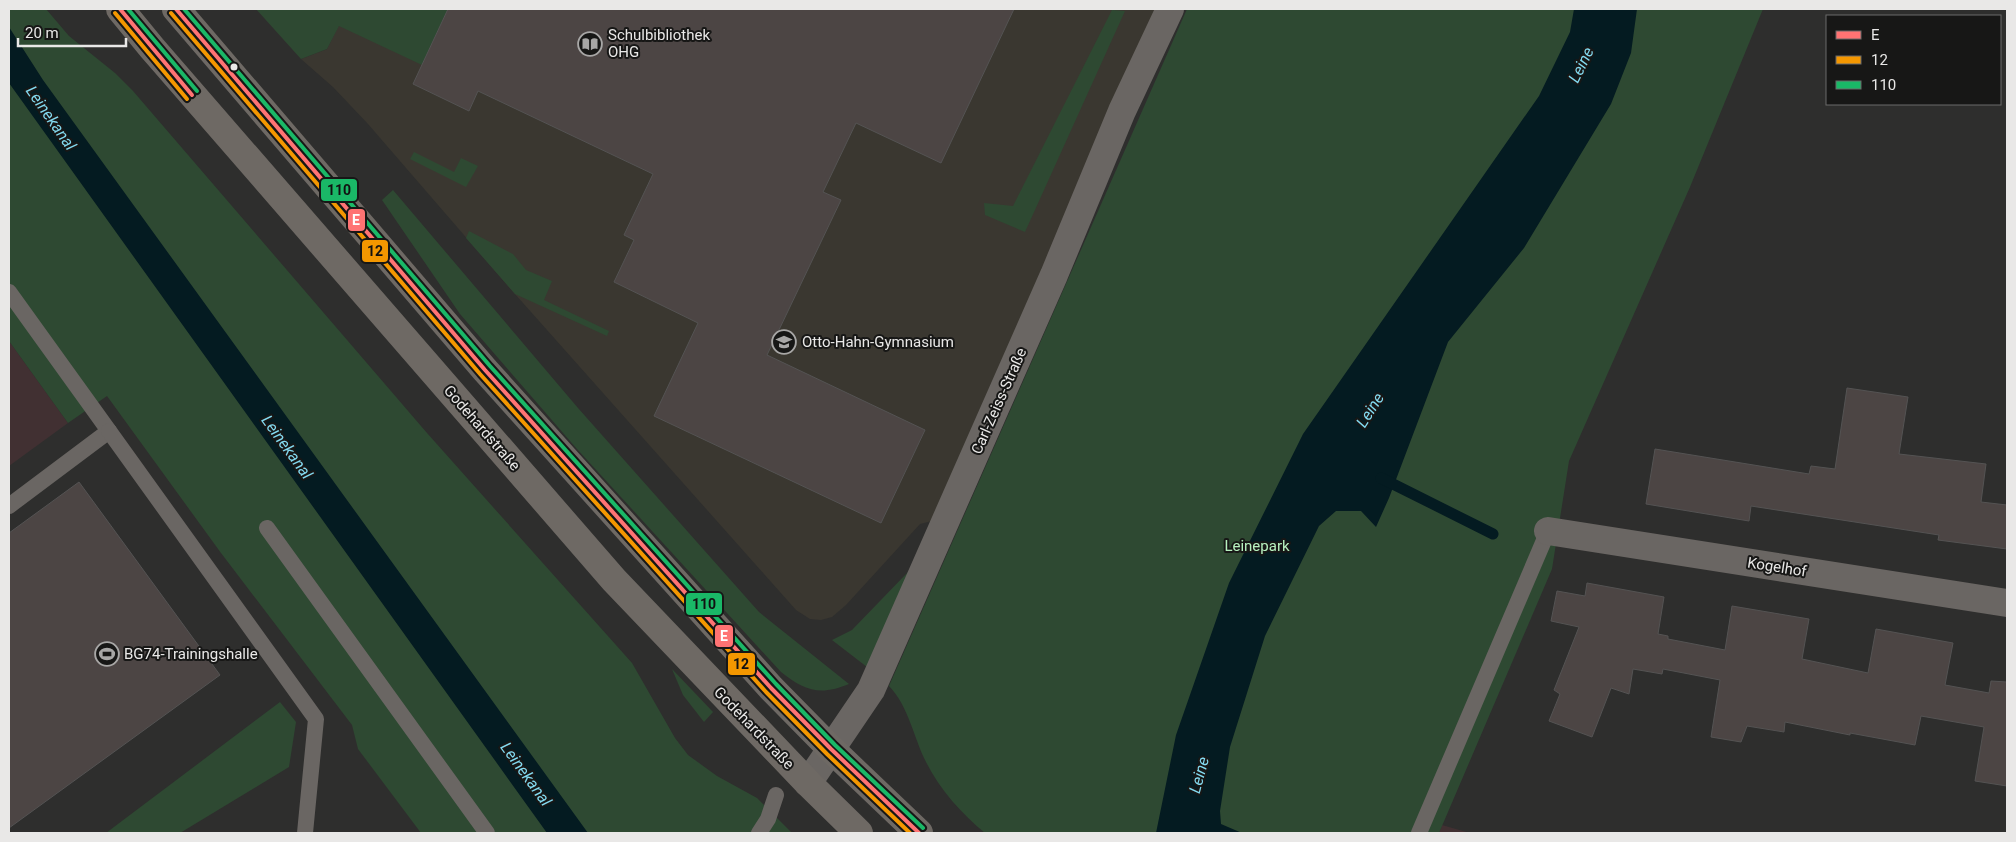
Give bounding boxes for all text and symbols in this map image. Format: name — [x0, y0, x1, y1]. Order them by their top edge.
scale bar — [18, 15, 125, 47]
legend — [1826, 15, 2001, 105]
text: 20 m — [25, 24, 59, 42]
place label: Schulbibliothek OHG — [608, 26, 710, 61]
text: E — [1871, 26, 1880, 44]
library icon: Schulbibliothek OHG — [577, 31, 603, 57]
water label: Leine — [1564, 44, 1598, 86]
text: 12 — [1871, 51, 1888, 69]
unlabelled marker — [229, 62, 239, 72]
text: 110 — [1871, 76, 1896, 94]
water label: Leinekanal — [22, 82, 80, 154]
line badge: 110 — [320, 178, 358, 202]
text: 110 — [327, 182, 351, 198]
line badge: E — [347, 208, 366, 232]
text: E — [352, 212, 360, 228]
line badge: 12 — [361, 239, 389, 263]
text: 12 — [367, 243, 383, 259]
school or university icon: Otto-Hahn-Gymnasium — [771, 329, 797, 355]
place label: Otto-Hahn-Gymnasium — [802, 333, 954, 351]
street label: Carl-Zeiss-Straße — [967, 345, 1031, 457]
street label: Godehardstraße — [440, 382, 524, 474]
water label: Leine — [1352, 389, 1388, 431]
water label: Leinekanal — [257, 411, 317, 483]
park label: Leinepark — [1224, 537, 1290, 555]
street label: Kogelhof — [1746, 553, 1809, 581]
line badge: 110 — [685, 592, 723, 616]
text: 110 — [692, 596, 716, 612]
line badge: E — [714, 624, 734, 648]
text: E — [720, 628, 728, 644]
sports icon: BG74-Trainingshalle — [94, 641, 120, 667]
place label: BG74-Trainingshalle — [124, 645, 258, 663]
line badge: 12 — [727, 652, 756, 676]
text: 12 — [733, 656, 749, 672]
street label: Godehardstraße — [710, 683, 798, 773]
water label: Leinekanal — [496, 738, 556, 810]
water label: Leine — [1185, 755, 1213, 795]

